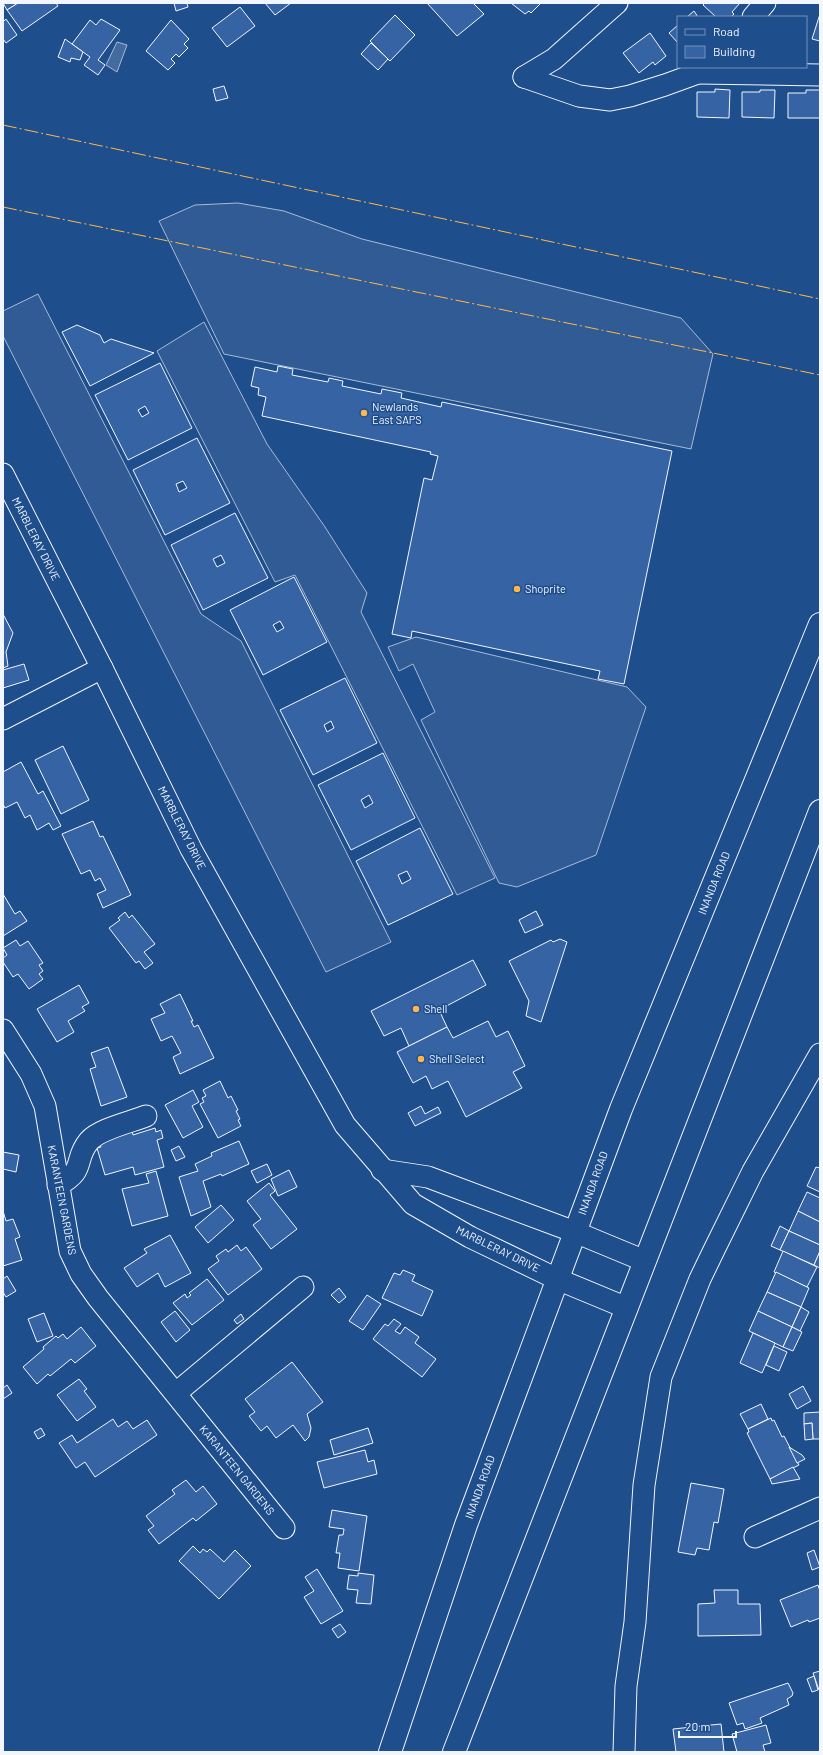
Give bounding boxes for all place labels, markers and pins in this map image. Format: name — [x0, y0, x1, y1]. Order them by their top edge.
place label: Newlands East SAPS — [372, 400, 422, 426]
marker: Newlands East SAPS — [359, 408, 369, 418]
place label: Shoprite — [525, 582, 566, 595]
marker: Shoprite — [512, 584, 522, 594]
place label: Shell — [424, 1002, 447, 1015]
marker: Shell — [411, 1004, 421, 1014]
place label: Shell Select — [429, 1052, 485, 1065]
marker: Shell Select — [416, 1054, 426, 1064]

